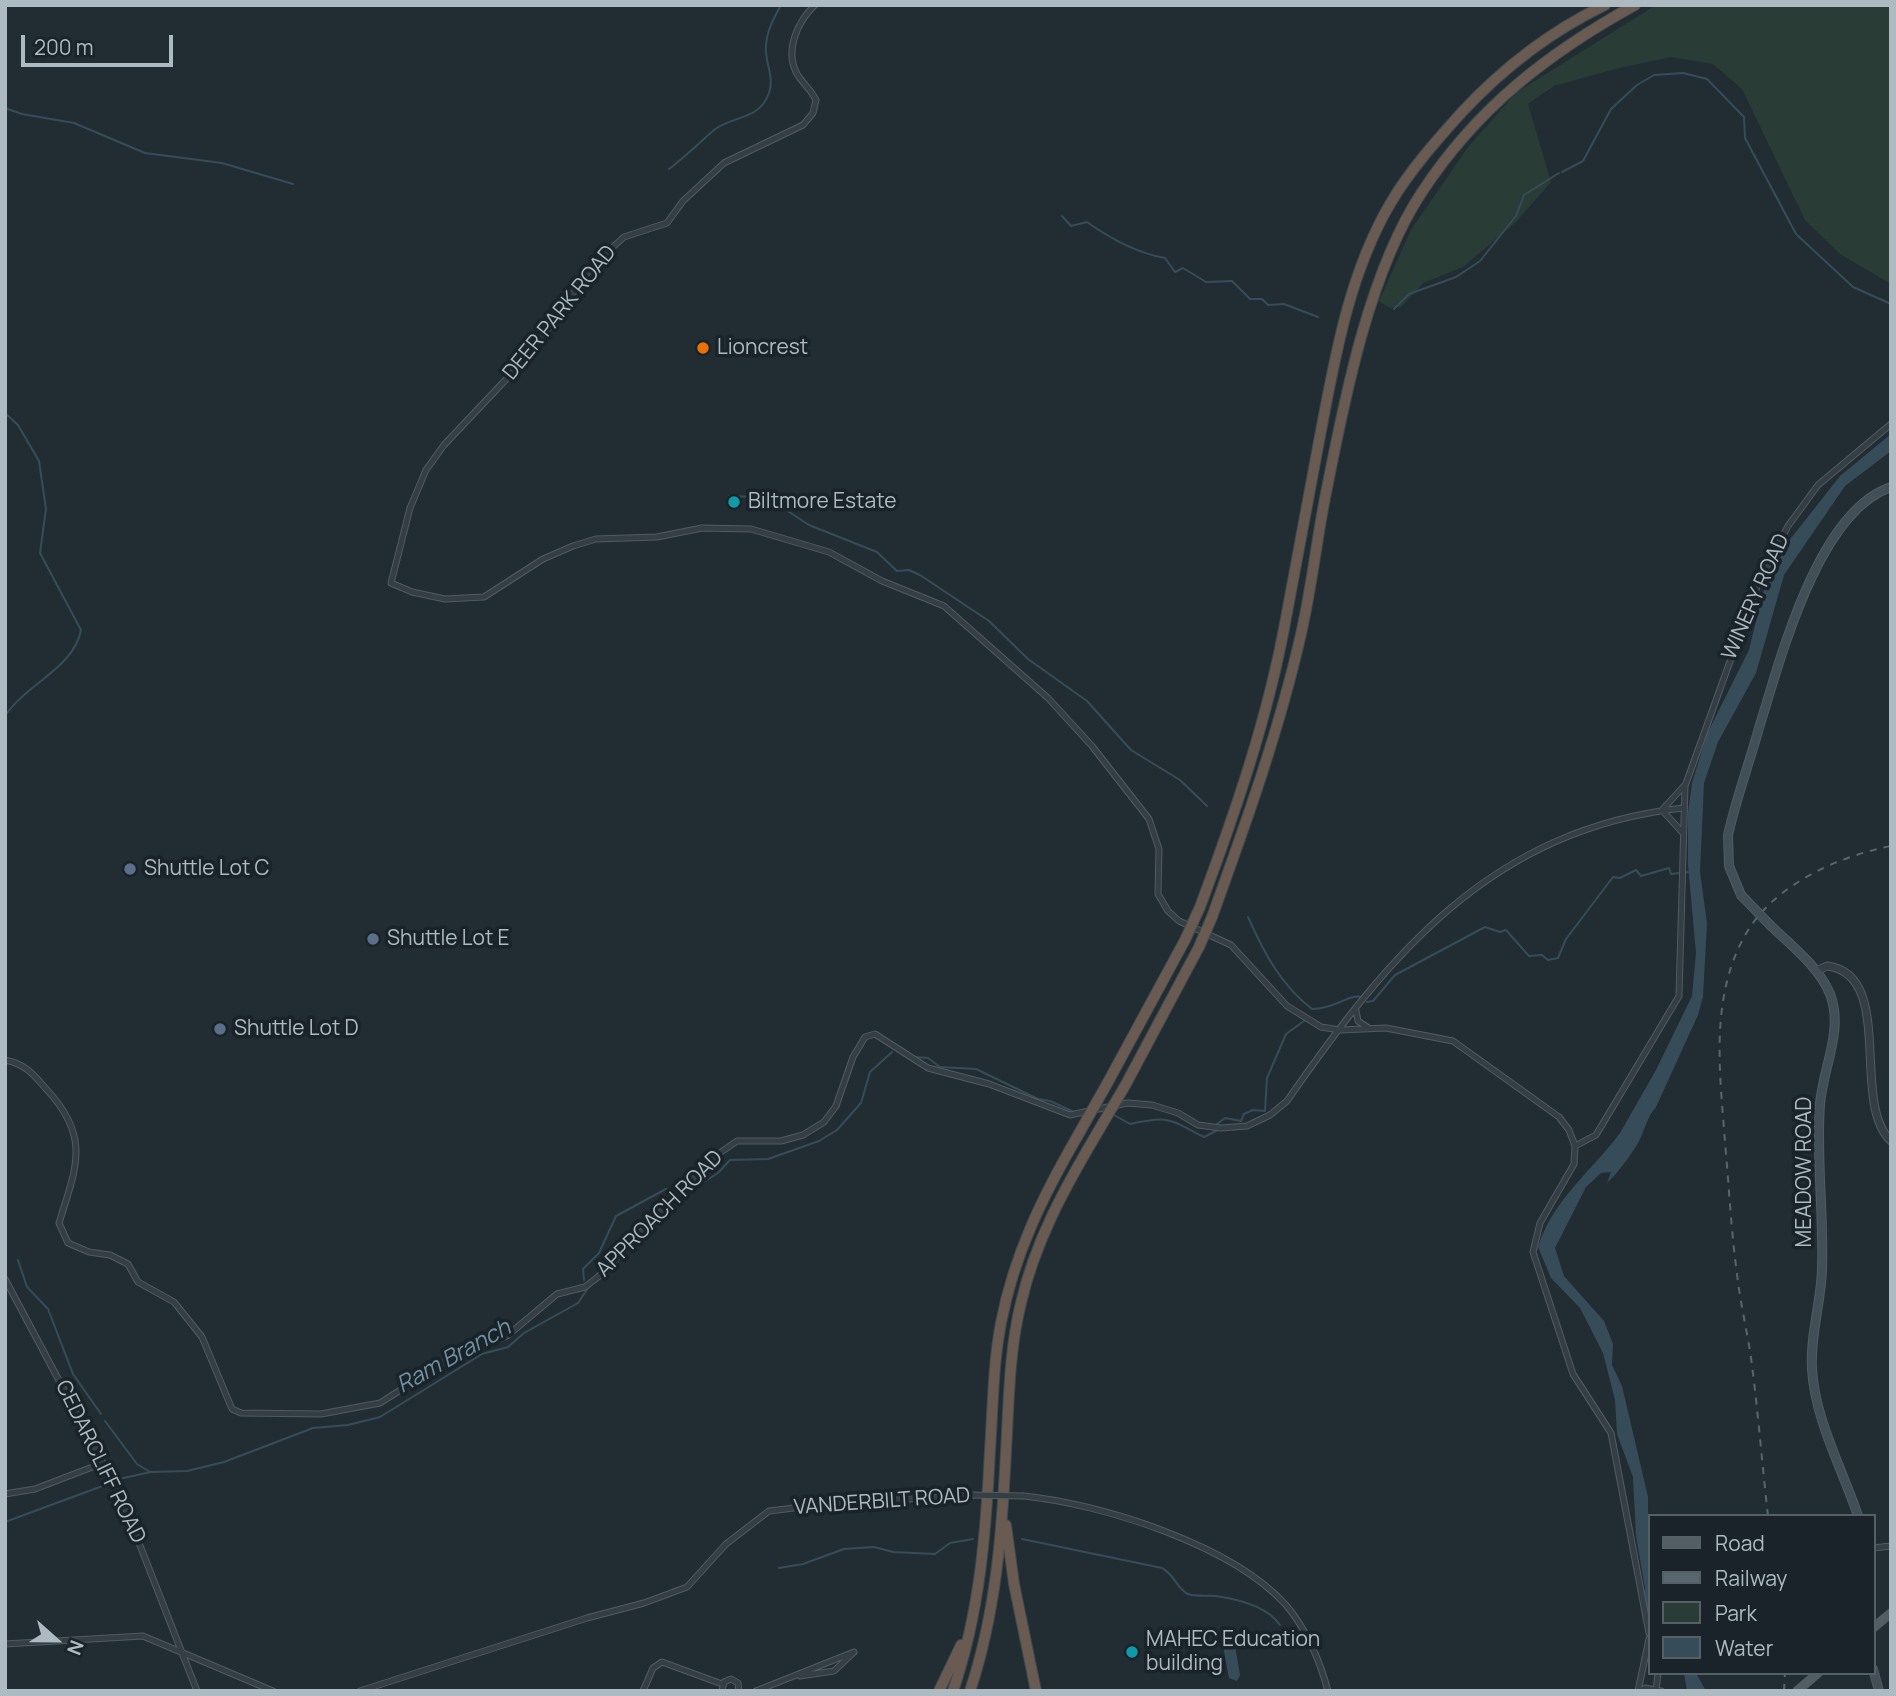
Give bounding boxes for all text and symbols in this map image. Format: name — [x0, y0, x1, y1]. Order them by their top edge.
scale bar — [24, 21, 177, 65]
text: 200 m — [34, 33, 94, 61]
street label: DEER PARK ROAD — [498, 241, 622, 385]
place label: Lioncrest — [717, 335, 808, 361]
marker: Lioncrest — [695, 340, 711, 356]
place label: Biltmore Estate — [748, 489, 896, 515]
marker: Biltmore Estate — [726, 494, 742, 510]
street label: WINERY ROAD — [1717, 530, 1795, 664]
place label: Shuttle Lot C — [144, 856, 270, 882]
marker: Shuttle Lot C — [122, 861, 138, 877]
place label: Shuttle Lot E — [387, 926, 510, 952]
marker: Shuttle Lot E — [365, 931, 381, 947]
place label: Shuttle Lot D — [234, 1016, 359, 1042]
marker: Shuttle Lot D — [212, 1021, 228, 1037]
street label: MEADOW ROAD — [1792, 1097, 1818, 1247]
street label: APPROACH ROAD — [591, 1145, 729, 1283]
water label: Ram Branch — [392, 1314, 516, 1400]
street label: CEDARCLIFF ROAD — [50, 1376, 150, 1548]
street label: VANDERBILT ROAD — [793, 1483, 971, 1521]
legend — [1647, 1514, 1875, 1675]
text: Road — [1715, 1529, 1765, 1557]
text: Railway — [1715, 1564, 1787, 1592]
text: Park — [1715, 1599, 1757, 1627]
north arrow — [21, 1605, 91, 1675]
place label: MAHEC Education building — [1146, 1627, 1320, 1677]
text: Water — [1715, 1634, 1773, 1662]
text: N — [61, 1636, 90, 1659]
marker: MAHEC Education building — [1124, 1644, 1140, 1660]

